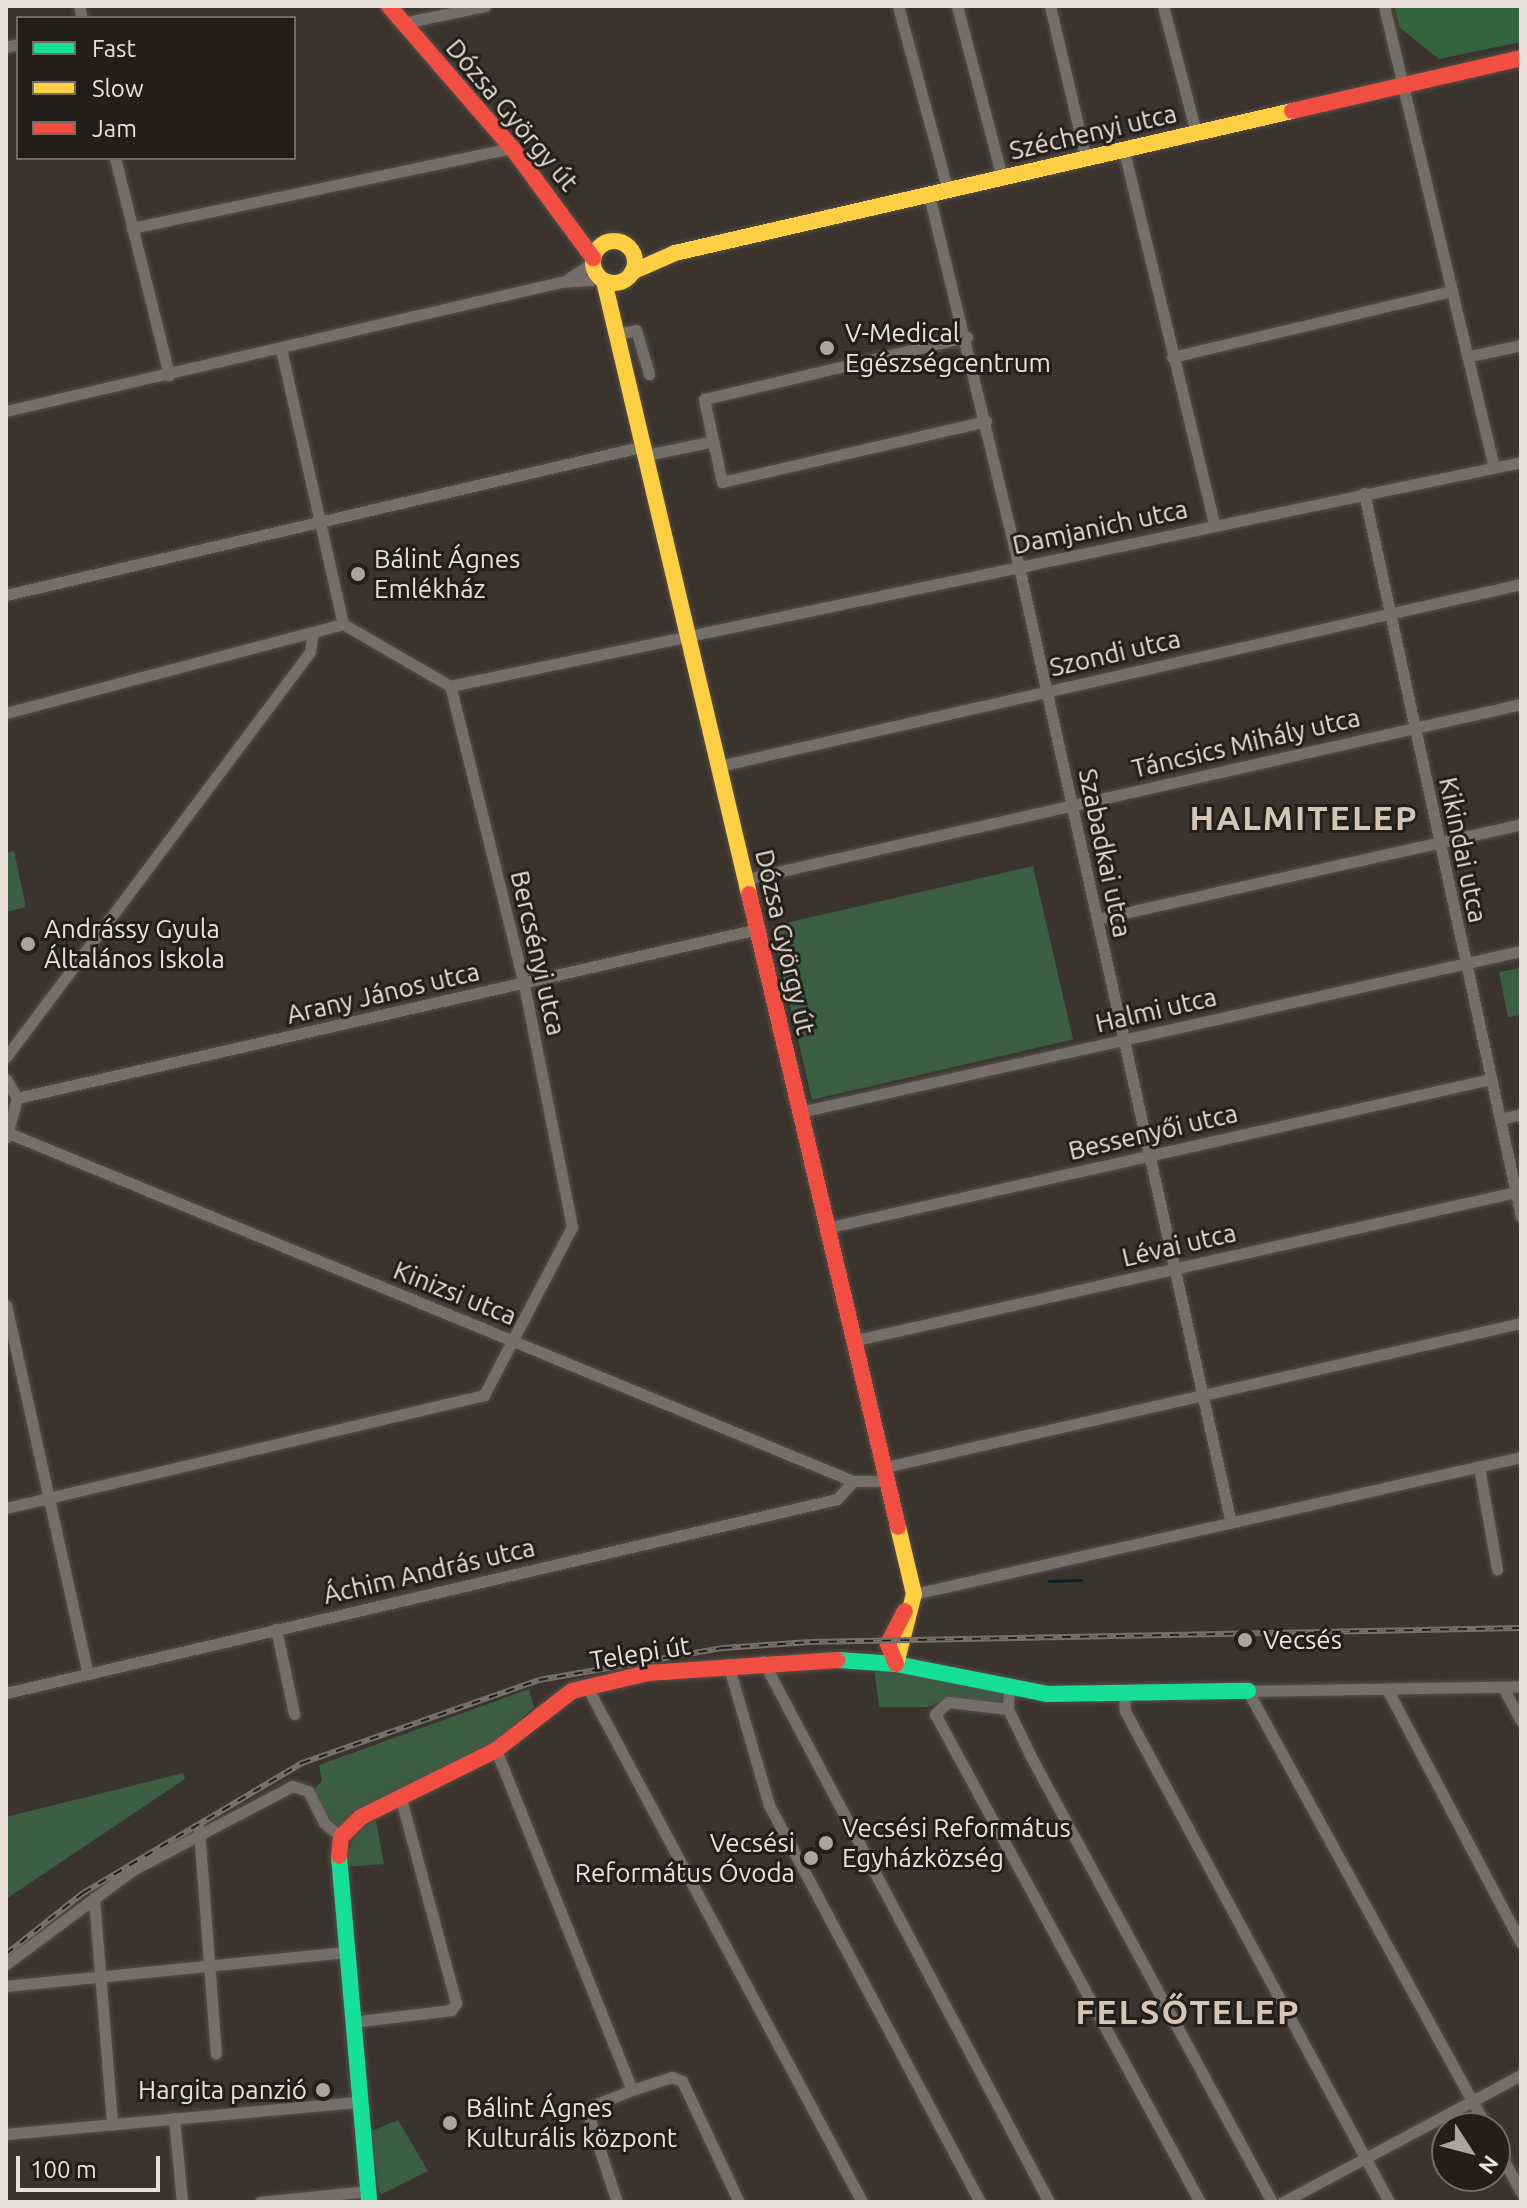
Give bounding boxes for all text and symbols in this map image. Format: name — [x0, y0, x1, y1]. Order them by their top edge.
legend — [16, 16, 296, 160]
street label: Dózsa György út — [439, 33, 585, 197]
text: Fast — [92, 35, 136, 62]
text: Slow — [92, 75, 144, 102]
street label: Széchenyi utca — [1006, 98, 1180, 166]
text: Jam — [92, 115, 137, 142]
place label: V-Medical Egészségcentrum — [845, 317, 1051, 378]
marker: V-Medical Egészségcentrum — [816, 337, 838, 359]
street label: Damjanich utca — [1010, 493, 1190, 561]
place label: Bálint Ágnes Emlékház — [374, 543, 520, 604]
marker: Bálint Ágnes Emlékház — [349, 565, 367, 583]
street label: Szondi utca — [1047, 623, 1183, 683]
street label: Táncsics Mihály utca — [1129, 702, 1363, 784]
street label: Szabadkai utca — [1072, 766, 1138, 940]
street label: Kikindai utca — [1432, 774, 1494, 926]
district label: HALMITELEP — [1190, 798, 1418, 838]
street label: Dózsa György út — [749, 846, 821, 1038]
street label: Bercsényi utca — [504, 868, 572, 1038]
place label: Andrássy Gyula Általános Iskola — [44, 913, 225, 974]
marker: Andrássy Gyula Általános Iskola — [19, 935, 37, 953]
street label: Arany János utca — [283, 956, 483, 1030]
street label: Halmi utca — [1092, 981, 1220, 1039]
street label: Bessenyői utca — [1065, 1097, 1241, 1167]
street label: Lévai utca — [1119, 1217, 1239, 1273]
street label: Kinizsi utca — [389, 1254, 521, 1332]
street label: Áchim András utca — [320, 1531, 538, 1611]
place label: Vecsés — [1263, 1624, 1342, 1656]
marker: Vecsés — [1234, 1629, 1256, 1651]
street label: Telepi út — [588, 1630, 692, 1676]
place label: Vecsési Református Egyházközség — [842, 1812, 1071, 1874]
place label: Vecsési Református Óvoda — [575, 1827, 795, 1888]
marker: Vecsési Református Egyházközség — [817, 1834, 835, 1852]
marker: Vecsési Református Óvoda — [802, 1849, 820, 1867]
district label: FELSŐTELEP — [1075, 1992, 1301, 2032]
place label: Hargita panzió — [138, 2074, 307, 2106]
marker: Hargita panzió — [314, 2081, 332, 2099]
place label: Bálint Ágnes Kulturális központ — [466, 2092, 677, 2154]
north arrow — [1431, 2112, 1511, 2192]
marker: Bálint Ágnes Kulturális központ — [441, 2114, 459, 2132]
scale bar — [20, 2140, 164, 2190]
text: N — [1474, 2151, 1504, 2179]
text: 100 m — [30, 2156, 97, 2183]

